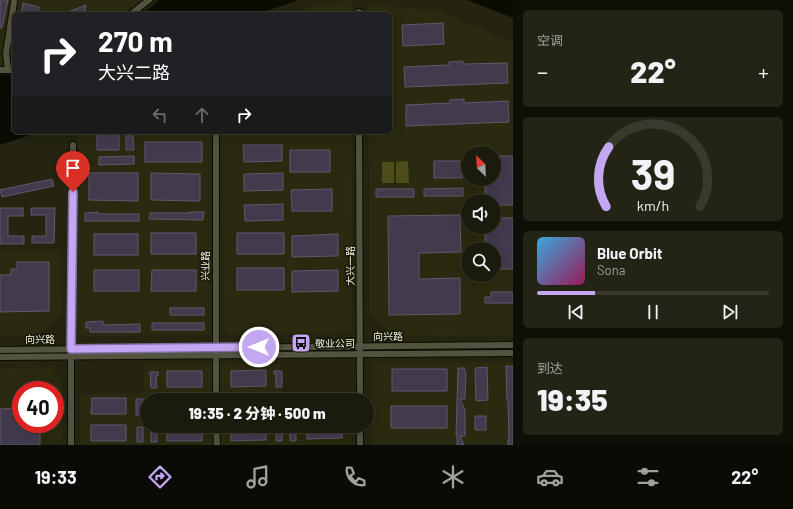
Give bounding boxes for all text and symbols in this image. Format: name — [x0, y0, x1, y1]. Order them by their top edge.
text: 270 m — [98, 24, 173, 58]
icon: right — [32, 28, 84, 80]
text: 空调 — [537, 32, 563, 48]
text: 22° — [630, 53, 676, 89]
text: − — [537, 58, 548, 84]
text: + — [758, 58, 769, 84]
text: 大兴二路 — [98, 61, 170, 83]
icon: left — [149, 104, 171, 126]
icon: ahead — [191, 104, 213, 126]
icon: right — [233, 104, 255, 126]
north arrow — [461, 146, 501, 186]
map controls — [461, 146, 501, 282]
text: 39 — [631, 148, 675, 198]
pin — [56, 151, 90, 192]
icon: arrive — [62, 157, 84, 179]
button: sound — [461, 194, 501, 234]
text: km/h — [637, 197, 669, 214]
button: search — [461, 242, 501, 282]
text: Blue Orbit — [597, 244, 662, 262]
street label: 大兴一路 — [344, 246, 356, 286]
street label: 兴业路 — [199, 251, 211, 281]
text: Sona — [597, 262, 625, 278]
icon: previous — [565, 301, 587, 323]
icon: pause — [642, 301, 664, 323]
icon: next — [719, 301, 741, 323]
position arrow — [238, 326, 280, 368]
street label: 向兴路 — [373, 330, 403, 342]
bus stop icon: 敬业公司 — [290, 332, 312, 354]
street label: 向兴路 — [25, 333, 55, 345]
place label: 敬业公司 — [315, 337, 355, 349]
text: 到达 — [537, 360, 563, 376]
speed limit sign: 40 — [12, 381, 64, 433]
text: 19:35 — [537, 381, 608, 417]
text: 19:35 · 2 分钟 · 500 m — [188, 404, 326, 422]
icon: directions — [146, 463, 174, 491]
icon: music — [244, 463, 272, 491]
icon: phone — [341, 463, 369, 491]
icon: climate — [439, 463, 467, 491]
icon: car — [536, 463, 564, 491]
icon: filters — [634, 463, 662, 491]
text: 19:33 — [35, 466, 77, 488]
text: 22° — [731, 466, 758, 488]

